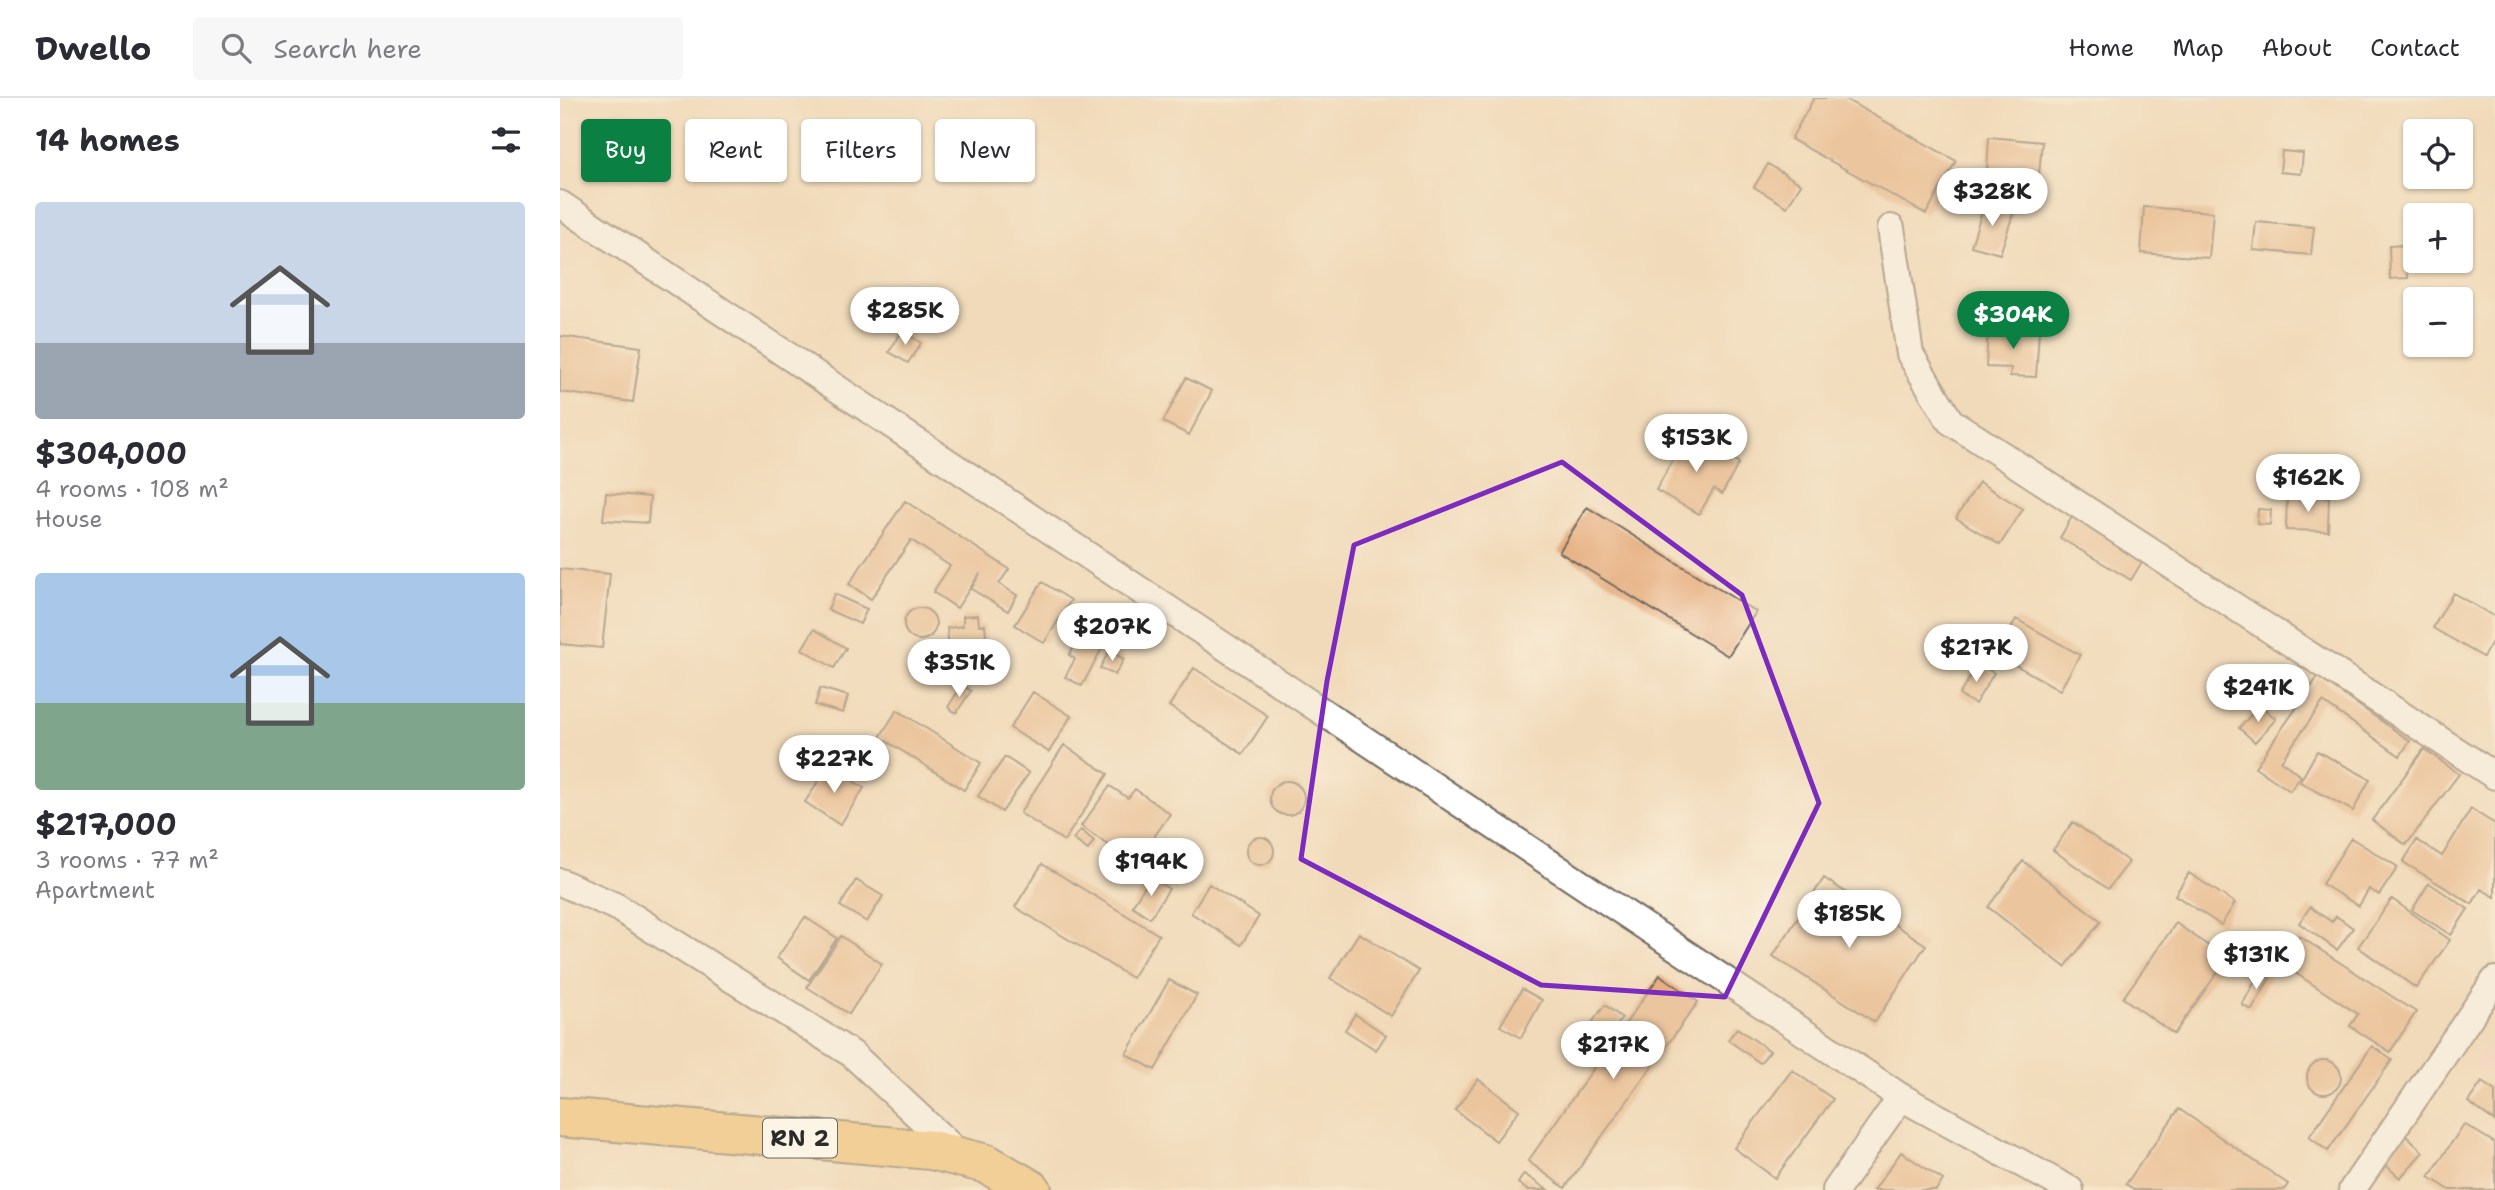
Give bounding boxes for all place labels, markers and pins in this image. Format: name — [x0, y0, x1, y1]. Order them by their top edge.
pin: $328K — [1943, 169, 2041, 228]
pin: $285K — [856, 288, 954, 347]
pin: $304K — [1964, 292, 2062, 351]
pin: $153K — [1647, 414, 1745, 474]
pin: $162K — [2259, 454, 2357, 514]
pin: $207K — [1063, 603, 1161, 663]
pin: $217K — [1927, 624, 2025, 684]
pin: $351K — [910, 640, 1008, 699]
pin: $241K — [2209, 664, 2307, 724]
pin: $227K — [785, 736, 883, 795]
pin: $194K — [1102, 838, 1200, 898]
pin: $185K — [1800, 890, 1898, 950]
pin: $131K — [2207, 932, 2305, 991]
pin: $217K — [1564, 1021, 1662, 1081]

